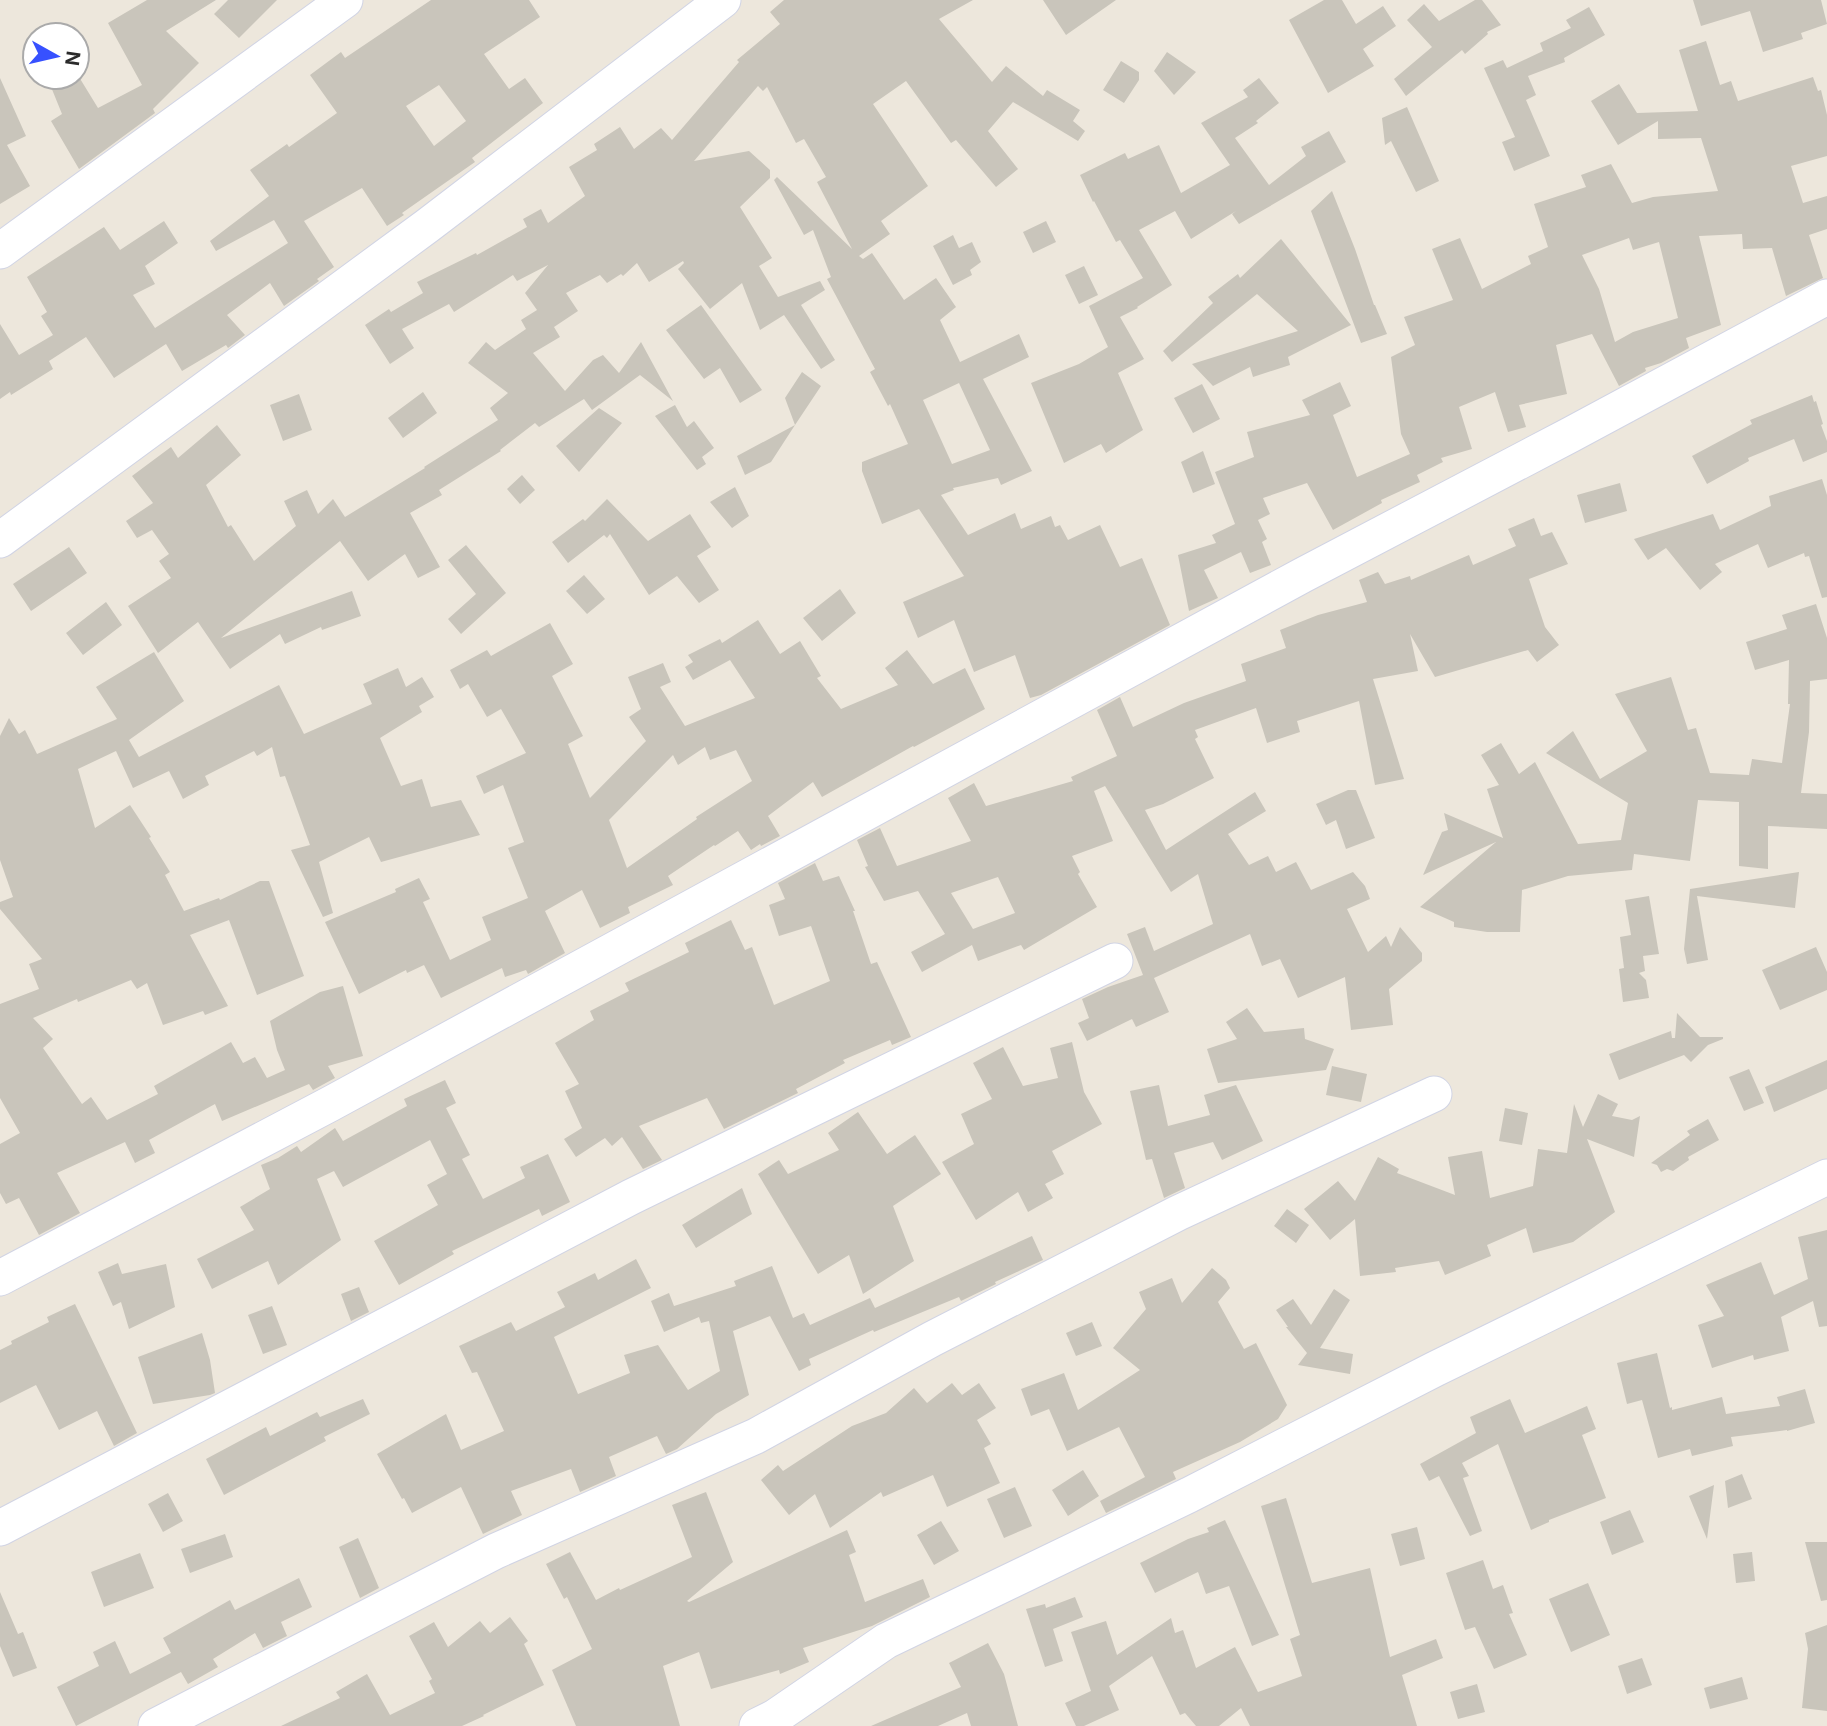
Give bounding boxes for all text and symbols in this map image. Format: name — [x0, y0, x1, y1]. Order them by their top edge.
north arrow — [21, 21, 91, 91]
text: N — [60, 50, 85, 67]

